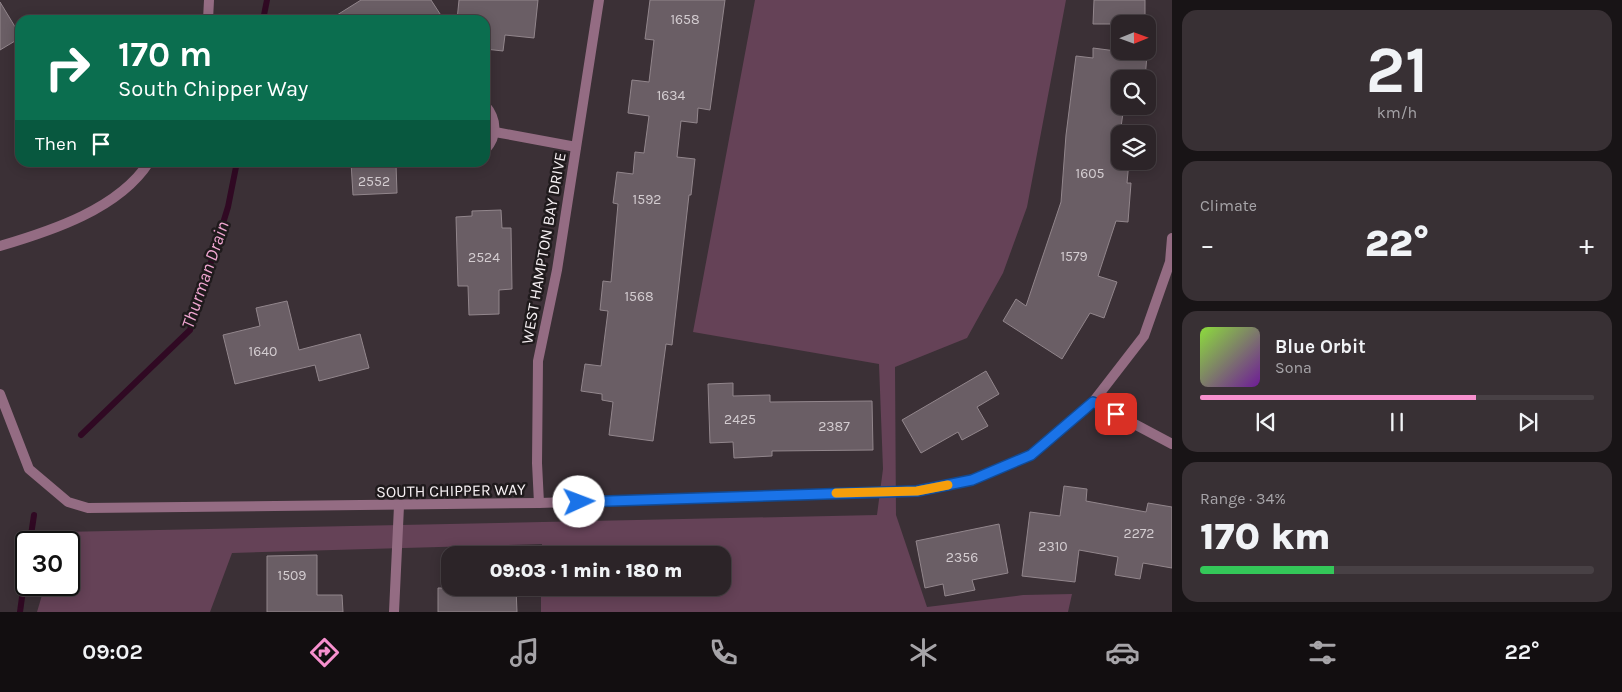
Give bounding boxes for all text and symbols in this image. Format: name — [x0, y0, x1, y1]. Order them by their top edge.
house number: 1658 — [670, 11, 700, 28]
north arrow — [1111, 15, 1156, 60]
map controls — [1111, 15, 1156, 170]
text: 21 — [1366, 32, 1428, 108]
text: 170 m — [118, 34, 212, 75]
icon: right — [35, 35, 100, 100]
button: search — [1111, 70, 1156, 115]
text: South Chipper Way — [118, 76, 308, 102]
house number: 1634 — [657, 87, 686, 104]
text: km/h — [1377, 103, 1417, 122]
button: layers — [1111, 125, 1156, 170]
icon: arrive — [87, 130, 115, 158]
text: Then — [35, 133, 77, 155]
street label: WEST HAMPTON BAY DRIVE — [517, 151, 570, 345]
house number: 1605 — [1076, 165, 1105, 182]
house number: 2552 — [358, 173, 390, 190]
house number: 1592 — [633, 191, 661, 208]
text: Climate — [1200, 196, 1257, 215]
water label: Thurman Drain — [176, 218, 234, 332]
text: 22° — [1365, 221, 1429, 266]
text: − — [1200, 228, 1215, 261]
text: + — [1579, 228, 1594, 261]
house number: 1579 — [1060, 248, 1088, 265]
house number: 2524 — [468, 249, 500, 266]
house number: 1568 — [624, 288, 654, 305]
text: Blue Orbit — [1275, 336, 1366, 358]
house number: 1640 — [249, 343, 277, 360]
text: Sona — [1275, 358, 1312, 377]
pin — [1095, 393, 1137, 435]
icon: arrive — [1102, 400, 1130, 428]
icon: previous — [1252, 408, 1280, 436]
icon: pause — [1383, 408, 1411, 436]
icon: next — [1514, 408, 1542, 436]
house number: 2425 — [724, 411, 756, 428]
house number: 2387 — [818, 418, 850, 435]
position arrow — [552, 475, 604, 527]
street label: SOUTH CHIPPER WAY — [376, 480, 526, 501]
text: Range · 34% — [1200, 489, 1286, 508]
text: 170 km — [1200, 514, 1331, 559]
house number: 2272 — [1124, 525, 1154, 542]
speed limit sign: 30 — [15, 531, 80, 596]
house number: 2310 — [1038, 538, 1068, 555]
house number: 2356 — [946, 549, 978, 566]
text: 09:03 · 1 min · 180 m — [490, 560, 682, 582]
house number: 1509 — [278, 567, 306, 584]
icon: directions — [307, 635, 342, 670]
icon: music — [507, 635, 542, 670]
icon: phone — [706, 635, 741, 670]
icon: climate — [906, 635, 941, 670]
icon: car — [1105, 635, 1140, 670]
icon: filters — [1305, 635, 1340, 670]
text: 09:02 — [82, 639, 143, 665]
text: 22° — [1504, 639, 1540, 665]

